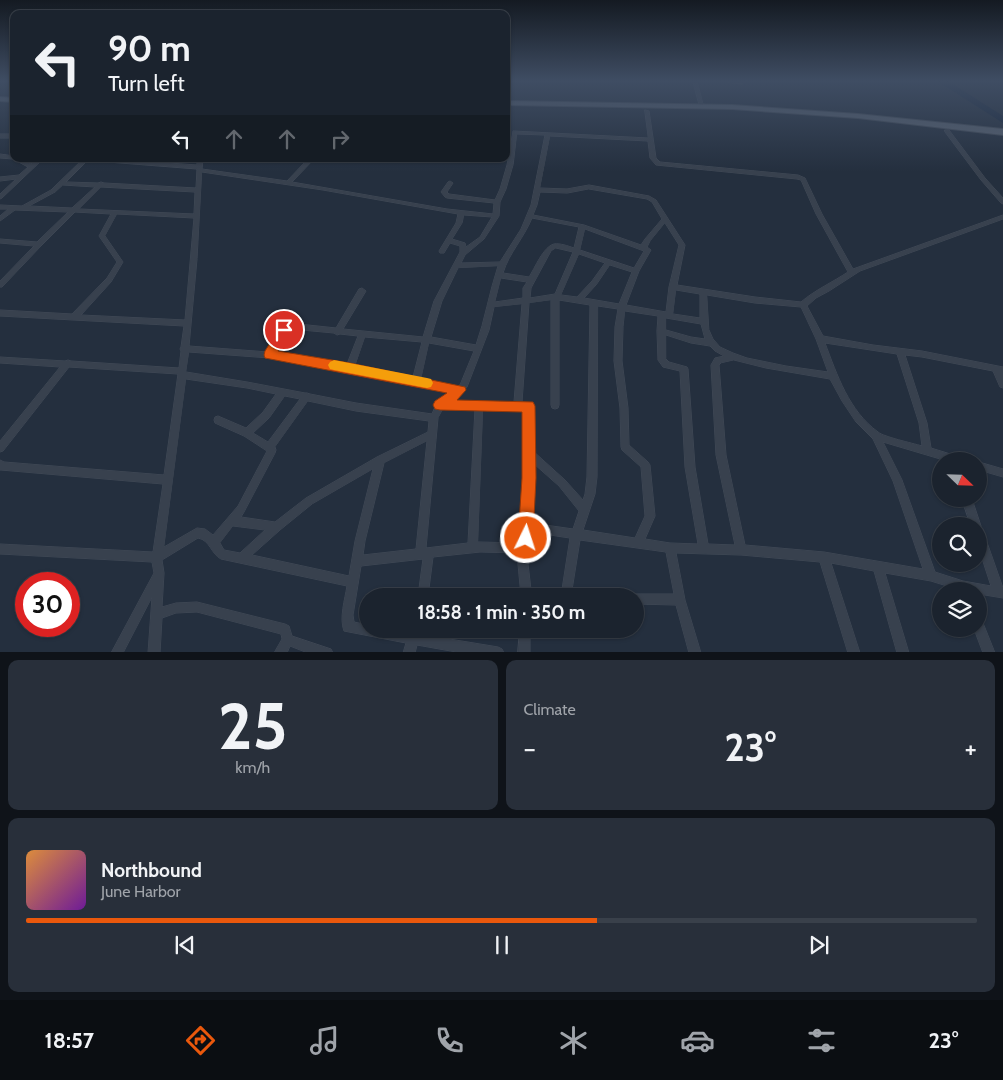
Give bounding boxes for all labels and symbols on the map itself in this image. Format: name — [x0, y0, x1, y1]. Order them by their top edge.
pin — [263, 309, 305, 351]
north arrow — [932, 452, 988, 508]
position arrow — [499, 511, 551, 563]
speed limit sign: 30 — [15, 572, 80, 637]

